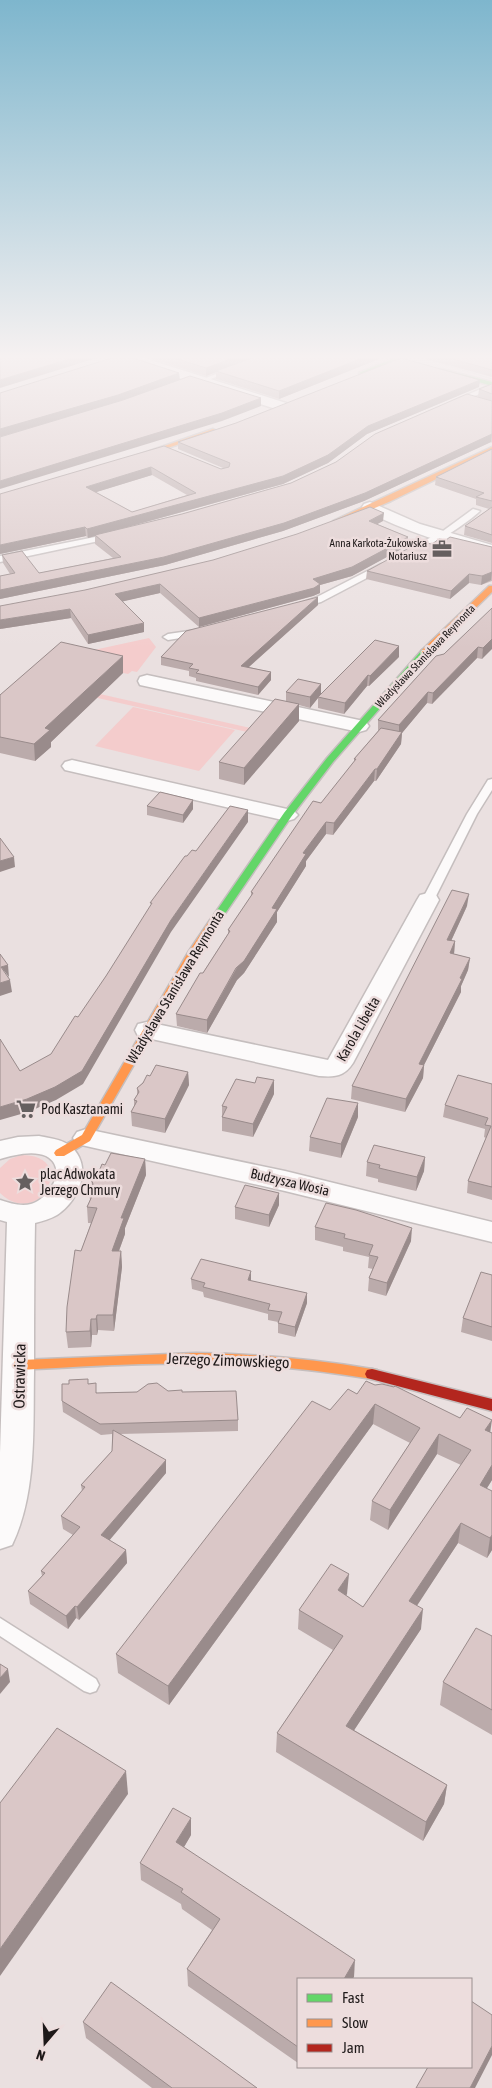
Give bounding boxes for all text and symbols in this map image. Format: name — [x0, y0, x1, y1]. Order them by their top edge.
place label: Anna Karkota-Żukowska Notariusz — [330, 537, 427, 562]
office icon: Anna Karkota-Żukowska Notariusz — [431, 538, 453, 560]
street label: Władysława Stanisława Reymonta — [373, 602, 477, 710]
street label: Władysława Stanisława Reymonta — [123, 908, 227, 1066]
street label: Karola Libelta — [333, 994, 383, 1064]
supermarket icon: Pod Kasztanami — [15, 1098, 37, 1120]
place label: Pod Kasztanami — [41, 1101, 123, 1117]
street label: Budzysza Wosia — [249, 1165, 331, 1199]
place label: plac Adwokata Jerzego Chmury — [40, 1166, 121, 1198]
place icon: plac Adwokata Jerzego Chmury — [14, 1171, 36, 1193]
street label: Ostrawicka — [9, 1343, 29, 1409]
street label: Jerzego Zimowskiego — [166, 1349, 290, 1372]
legend — [297, 1978, 472, 2068]
text: Fast — [342, 1989, 364, 2006]
text: Slow — [342, 2014, 368, 2031]
north arrow — [20, 2018, 70, 2068]
text: Jam — [342, 2039, 365, 2056]
text: N — [34, 2046, 47, 2064]

